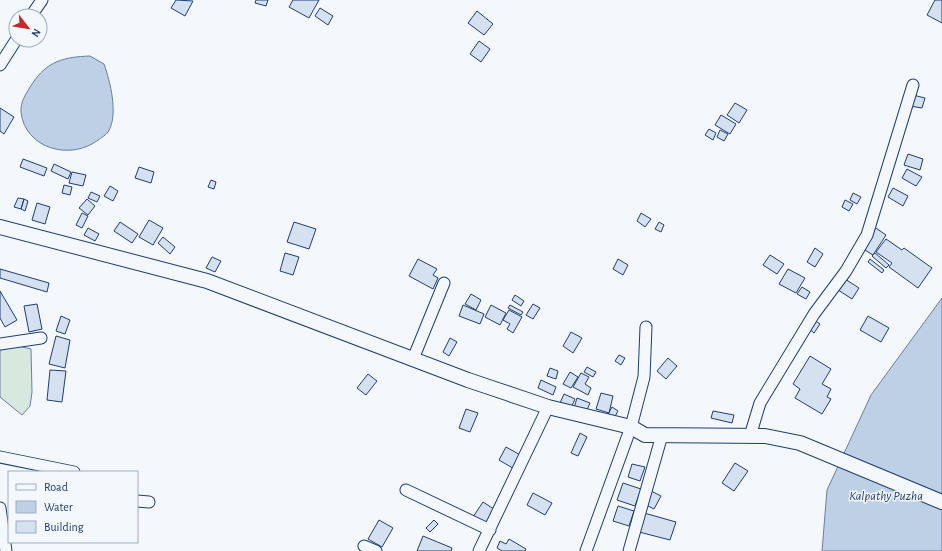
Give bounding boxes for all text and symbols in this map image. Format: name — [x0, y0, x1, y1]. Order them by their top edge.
north arrow — [8, 8, 48, 48]
text: N — [29, 27, 43, 39]
legend — [8, 471, 138, 543]
text: Road — [44, 481, 68, 493]
water label: Kalpathy Puzha — [849, 490, 923, 503]
text: Water — [44, 501, 73, 513]
text: Building — [44, 521, 84, 533]

